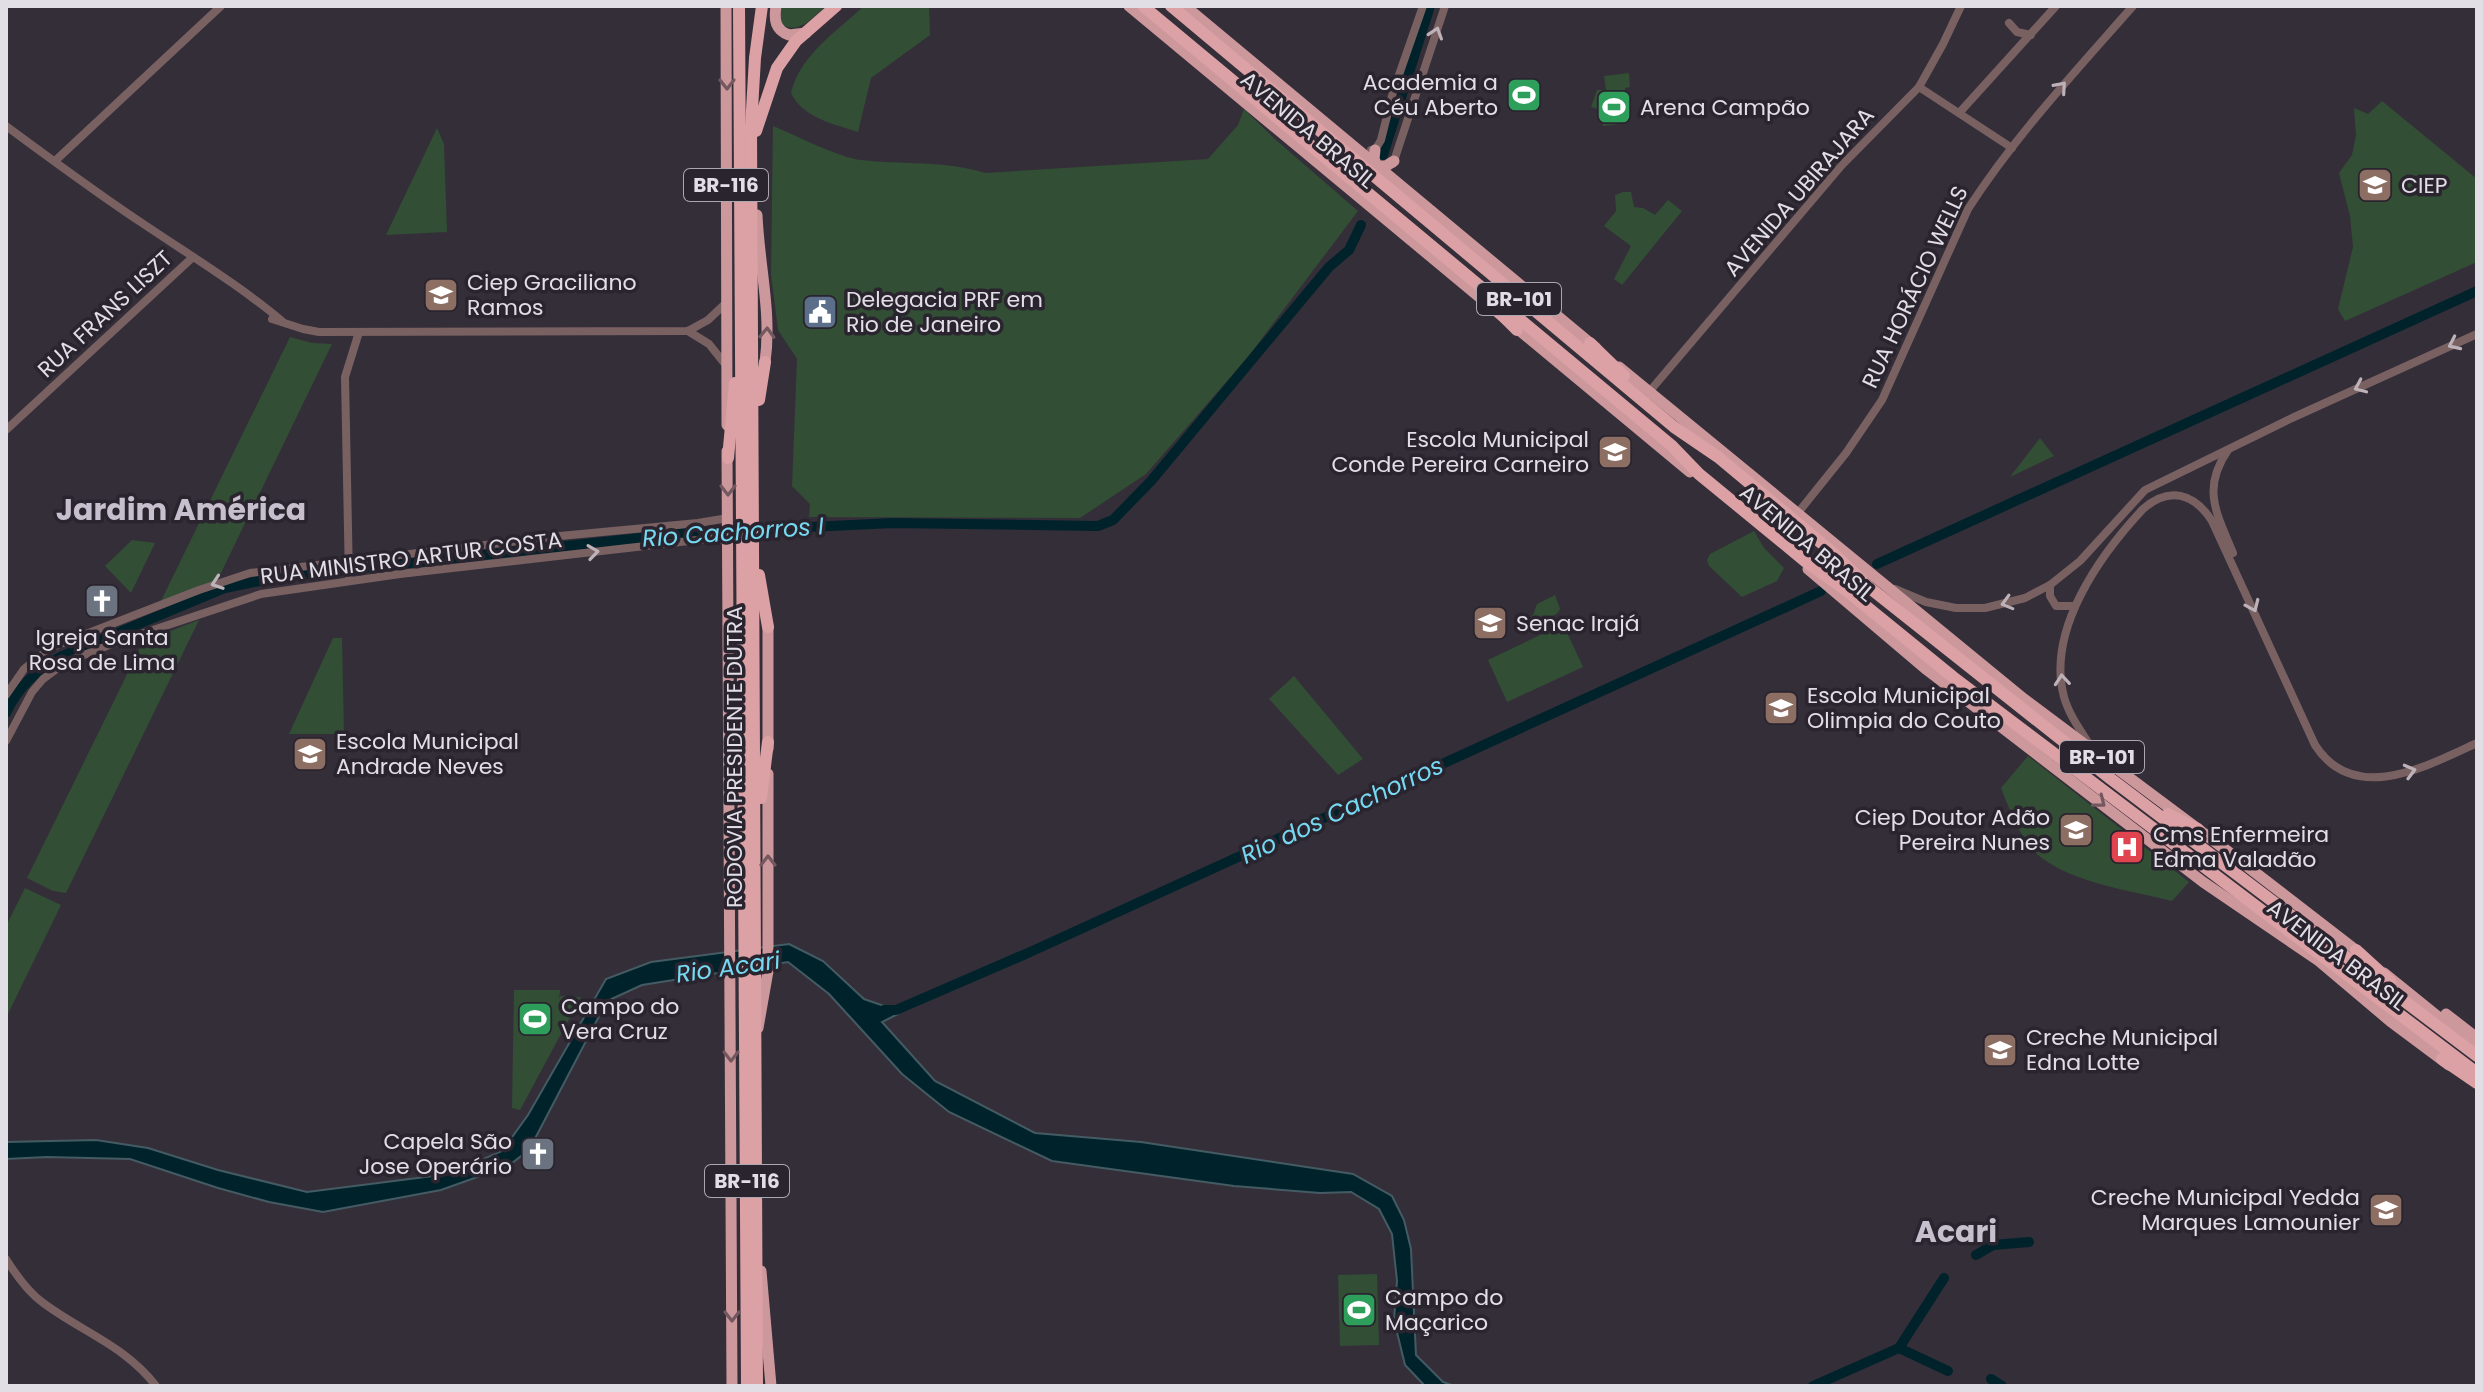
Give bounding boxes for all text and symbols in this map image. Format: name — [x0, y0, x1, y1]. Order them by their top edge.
one-way arrow — [1427, 27, 1443, 41]
street label: AVENIDA BRASIL — [1234, 64, 1383, 196]
place label: Academia a Céu Aberto — [1363, 67, 1498, 123]
sports icon: Academia a Céu Aberto — [1505, 76, 1543, 114]
one-way arrow — [718, 78, 736, 91]
one-way arrow — [2051, 82, 2066, 97]
sports icon: Arena Campão — [1595, 88, 1633, 126]
place label: Arena Campão — [1640, 92, 1810, 123]
street label: AVENIDA UBIRAJARA — [1717, 101, 1881, 283]
school or university icon: CIEP — [2356, 166, 2394, 204]
road number: BR-116 — [684, 169, 768, 201]
place label: CIEP — [2401, 170, 2447, 201]
street label: RUA HORÁCIO WELLS — [1854, 181, 1976, 393]
street label: RUA FRANS LISZT — [31, 243, 179, 385]
place label: Ciep Graciliano Ramos — [467, 267, 637, 323]
school or university icon: Ciep Graciliano Ramos — [422, 276, 460, 314]
road number: BR-101 — [1477, 283, 1561, 315]
place label: Delegacia PRF em Rio de Janeiro — [846, 284, 1043, 340]
public building icon: Delegacia PRF em Rio de Janeiro — [801, 293, 839, 331]
one-way arrow — [759, 326, 776, 339]
one-way arrow — [2448, 334, 2462, 350]
one-way arrow — [2354, 377, 2368, 393]
place label: Escola Municipal Conde Pereira Carneiro — [1331, 424, 1589, 480]
school or university icon: Escola Municipal Conde Pereira Carneiro — [1596, 433, 1634, 471]
street label: AVENIDA BRASIL — [1733, 477, 1882, 609]
one-way arrow — [719, 484, 737, 497]
district label: Jardim América — [56, 488, 306, 531]
water label: Rio Cachorros I — [641, 509, 825, 555]
street label: RUA MINISTRO ARTUR COSTA — [258, 524, 564, 592]
one-way arrow — [586, 544, 600, 561]
one-way arrow — [210, 574, 224, 590]
church icon: Igreja Santa Rosa de Lima — [83, 582, 121, 620]
one-way arrow — [2001, 594, 2015, 610]
one-way arrow — [2243, 598, 2259, 612]
school or university icon: Senac Irajá — [1471, 604, 1509, 642]
street label: RODOVIA PRESIDENTE DUTRA — [719, 606, 750, 908]
place label: Senac Irajá — [1516, 608, 1640, 639]
place label: Igreja Santa Rosa de Lima — [29, 622, 175, 678]
one-way arrow — [2054, 673, 2071, 686]
place label: Escola Municipal Olimpia do Couto — [1807, 680, 2001, 736]
school or university icon: Escola Municipal Olimpia do Couto — [1762, 689, 1800, 727]
place label: Escola Municipal Andrade Neves — [336, 726, 519, 782]
school or university icon: Escola Municipal Andrade Neves — [291, 735, 329, 773]
road number: BR-101 — [2060, 741, 2144, 773]
water label: Rio dos Cachorros — [1235, 749, 1449, 871]
one-way arrow — [2403, 763, 2417, 780]
one-way arrow — [2091, 793, 2106, 807]
place label: Ciep Doutor Adão Pereira Nunes — [1855, 802, 2050, 858]
school or university icon: Ciep Doutor Adão Pereira Nunes — [2057, 811, 2095, 849]
place label: Cms Enfermeira Edma Valadão — [2153, 819, 2329, 875]
hospital icon: Cms Enfermeira Edma Valadão — [2108, 828, 2146, 866]
one-way arrow — [759, 854, 777, 867]
street label: AVENIDA BRASIL — [2261, 892, 2414, 1018]
water label: Rio Acari — [674, 943, 783, 991]
place label: Campo do Vera Cruz — [561, 991, 679, 1047]
sports icon: Campo do Vera Cruz — [516, 1000, 554, 1038]
place label: Creche Municipal Edna Lotte — [2026, 1022, 2218, 1078]
school or university icon: Creche Municipal Edna Lotte — [1981, 1031, 2019, 1069]
one-way arrow — [722, 1050, 740, 1063]
place label: Capela São Jose Operário — [359, 1126, 512, 1182]
church icon: Capela São Jose Operário — [519, 1135, 557, 1173]
road number: BR-116 — [705, 1165, 789, 1197]
place label: Creche Municipal Yedda Marques Lamounier — [2091, 1182, 2360, 1238]
school or university icon: Creche Municipal Yedda Marques Lamounier — [2367, 1191, 2405, 1229]
district label: Acari — [1915, 1210, 1997, 1253]
place label: Campo do Maçarico — [1385, 1282, 1503, 1338]
sports icon: Campo do Maçarico — [1340, 1291, 1378, 1329]
one-way arrow — [723, 1310, 741, 1323]

